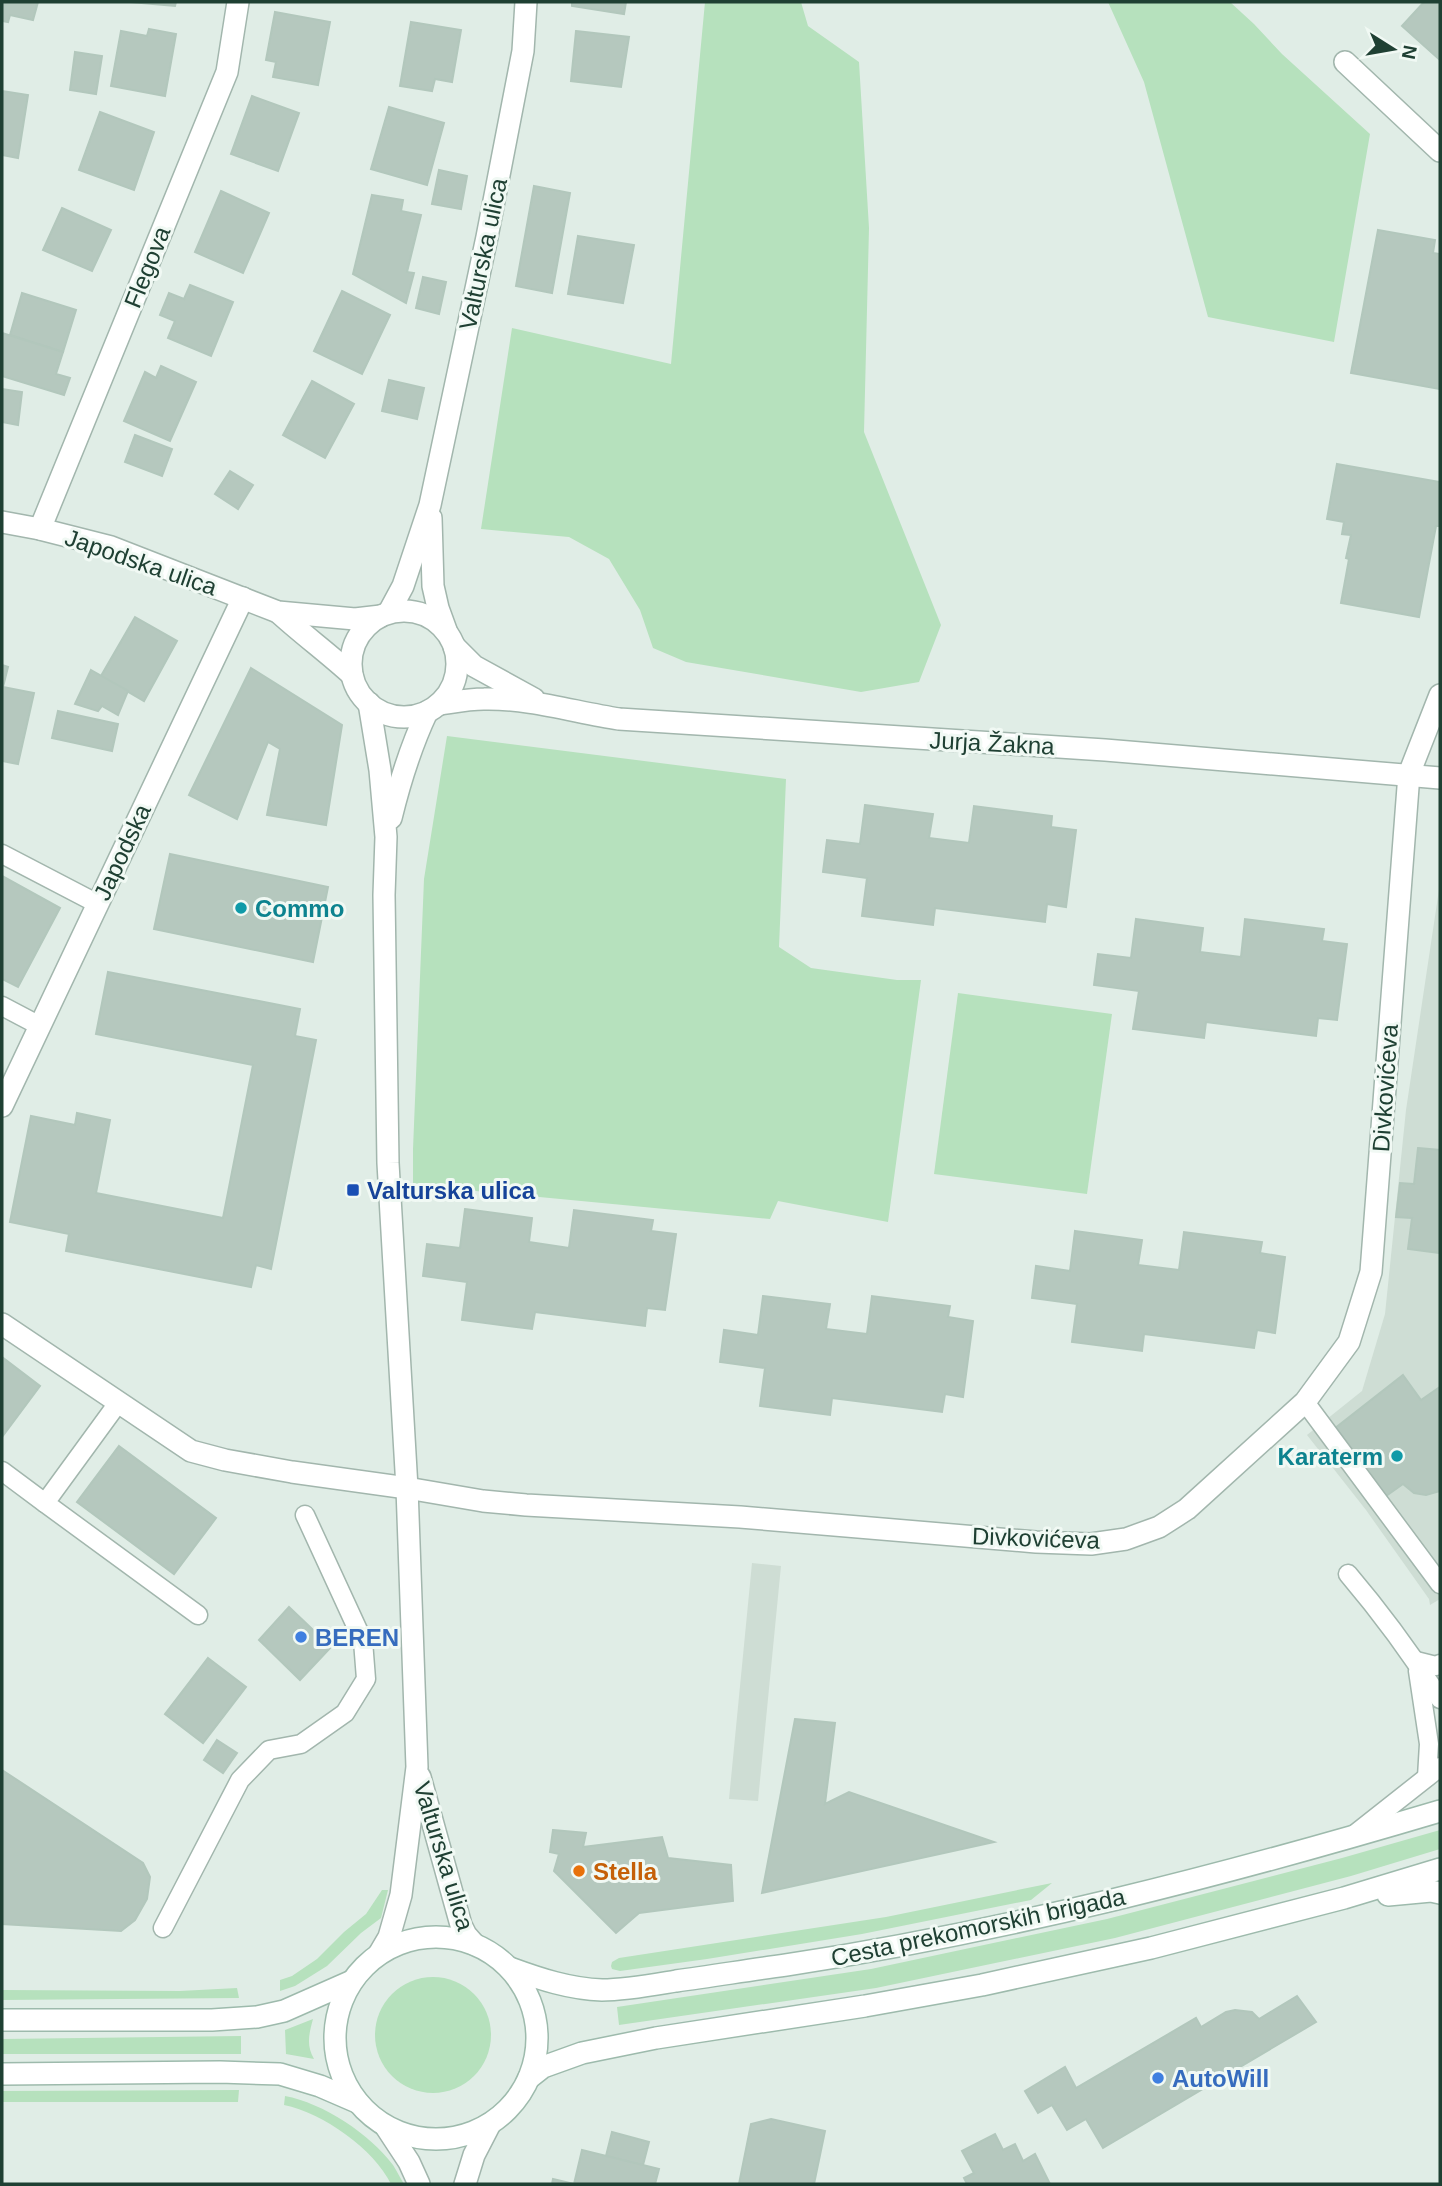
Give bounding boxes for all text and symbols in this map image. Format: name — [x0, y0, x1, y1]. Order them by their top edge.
north arrow — [1358, 14, 1428, 84]
text: N — [1398, 43, 1421, 61]
street label: Valturska ulica — [454, 175, 512, 332]
street label: Flegova — [118, 222, 176, 312]
street label: Japodska ulica — [62, 523, 221, 601]
street label: Jurja Žakna — [929, 726, 1056, 760]
street label: Japodska — [88, 799, 156, 904]
place label: Commo — [255, 895, 344, 922]
marker: Commo — [233, 900, 249, 916]
street label: Divkovićeva — [1367, 1023, 1403, 1153]
place label: Valturska ulica — [367, 1177, 536, 1204]
marker: Valturska ulica — [345, 1182, 361, 1198]
place label: Karaterm — [1278, 1443, 1383, 1470]
marker: Karaterm — [1389, 1448, 1405, 1464]
street label: Divkovićeva — [972, 1522, 1101, 1554]
place label: BEREN — [315, 1624, 399, 1651]
marker: BEREN — [293, 1629, 309, 1645]
street label: Valturska ulica — [409, 1778, 480, 1934]
place label: Stella — [593, 1858, 658, 1885]
marker: Stella — [571, 1863, 587, 1879]
street label: Cesta prekomorskih brigada — [828, 1882, 1128, 1971]
place label: AutoWill — [1172, 2065, 1269, 2092]
marker: AutoWill — [1150, 2070, 1166, 2086]

